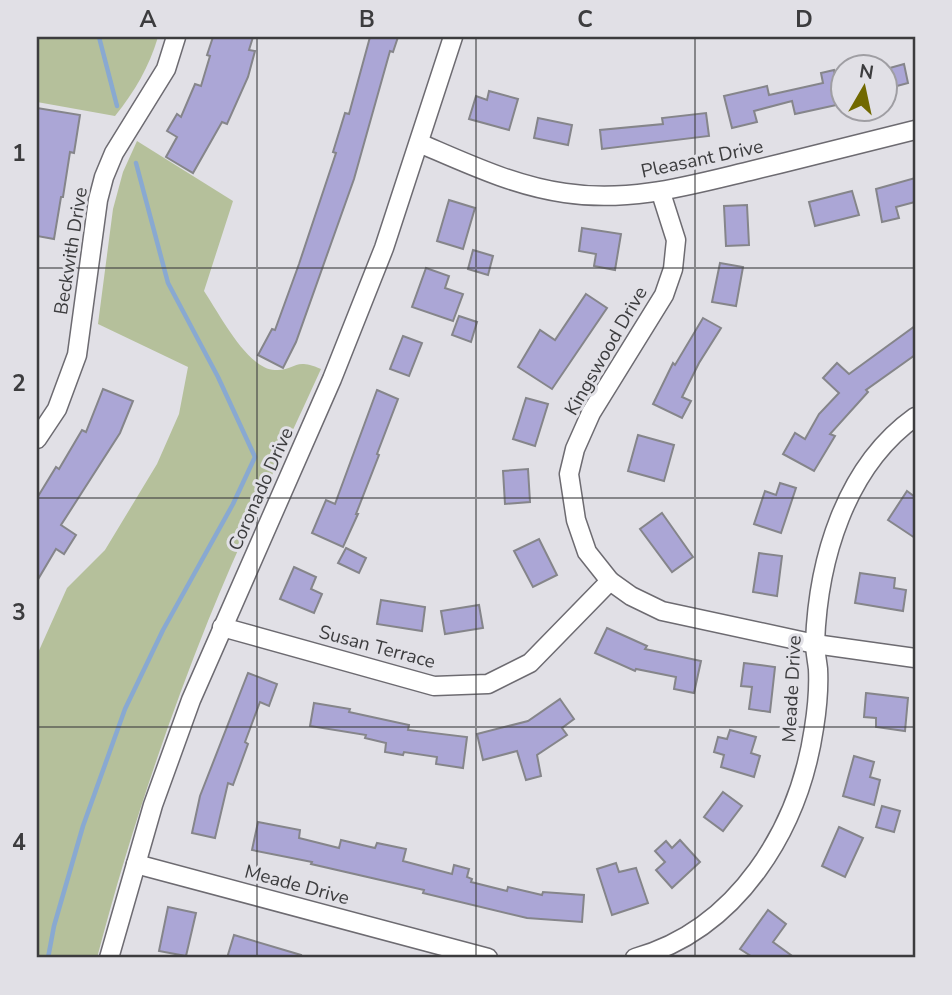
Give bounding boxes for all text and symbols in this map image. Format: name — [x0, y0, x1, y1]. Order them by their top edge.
text: A — [139, 4, 157, 35]
text: B — [359, 4, 375, 35]
text: C — [577, 4, 593, 35]
text: D — [795, 4, 813, 35]
north arrow — [830, 52, 900, 122]
text: N — [857, 58, 876, 86]
street label: Pleasant Drive — [638, 133, 766, 185]
text: 1 — [12, 138, 26, 169]
street label: Beckwith Drive — [48, 185, 94, 317]
street label: Kingswood Drive — [558, 282, 654, 420]
text: 2 — [12, 368, 26, 399]
street label: Coronado Drive — [222, 423, 300, 555]
text: 3 — [12, 597, 26, 628]
street label: Susan Terrace — [316, 619, 438, 675]
street label: Meade Drive — [776, 635, 808, 743]
text: 4 — [12, 827, 26, 858]
street label: Meade Drive — [242, 859, 352, 911]

